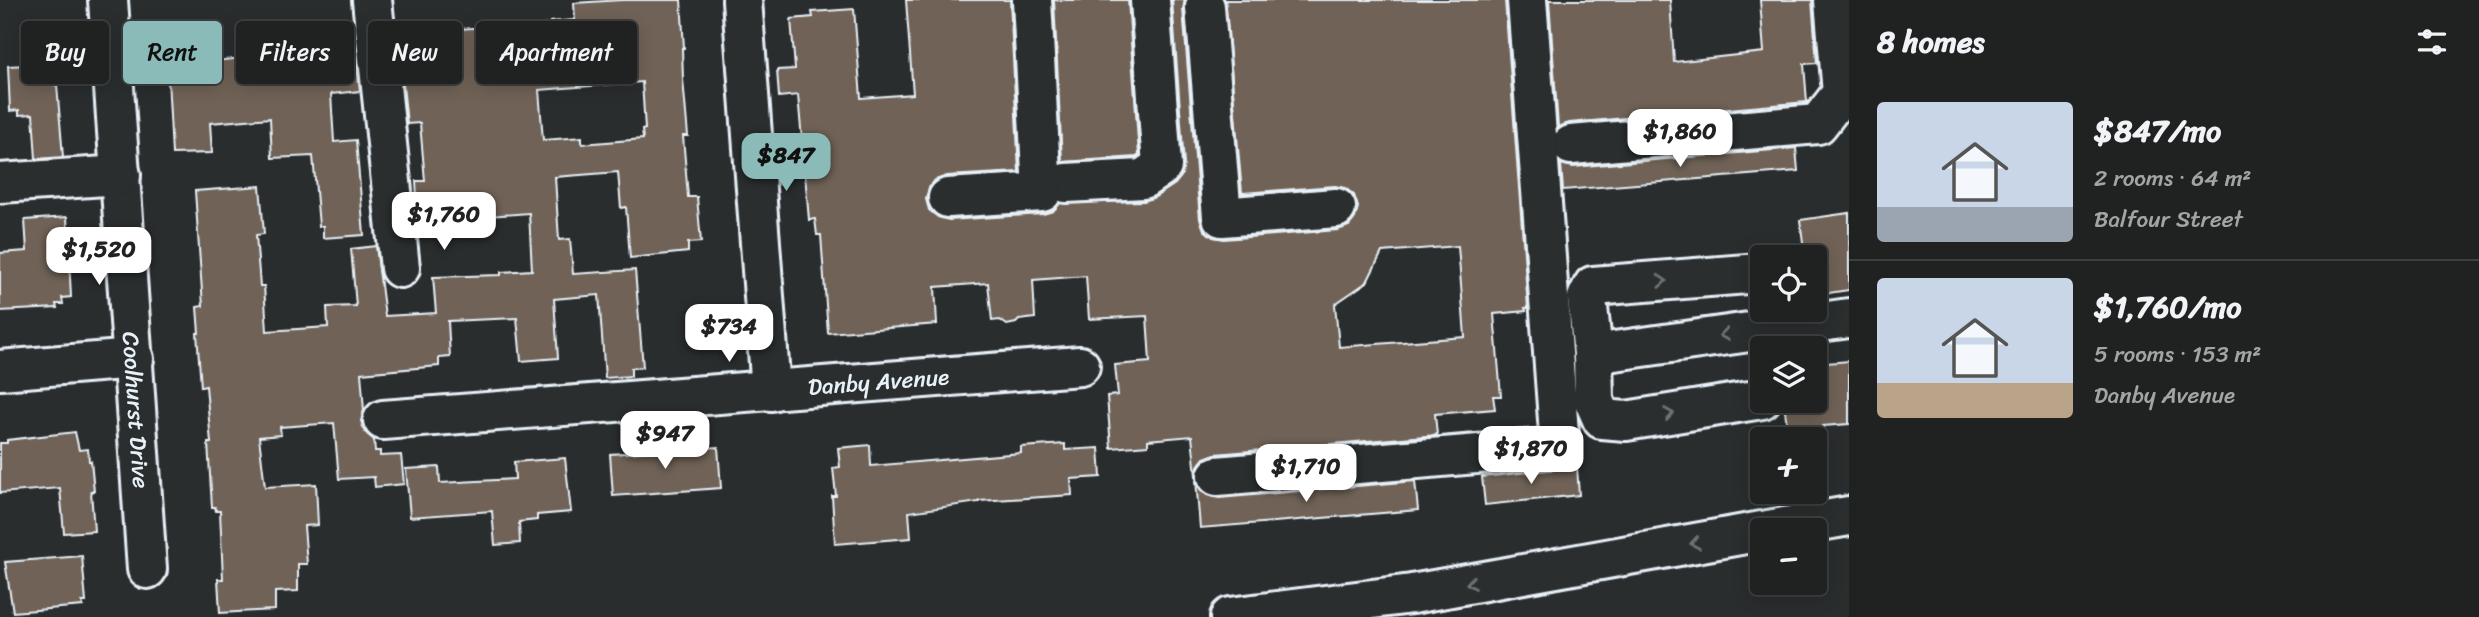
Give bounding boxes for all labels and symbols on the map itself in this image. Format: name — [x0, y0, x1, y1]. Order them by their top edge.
pin: $1,860 — [1623, 110, 1737, 169]
pin: $847 — [745, 134, 827, 193]
pin: $1,760 — [387, 192, 501, 252]
pin: $1,520 — [42, 228, 156, 287]
one-way arrow — [1656, 274, 1667, 289]
pin: $734 — [688, 304, 770, 364]
one-way arrow — [1718, 328, 1730, 343]
street label: Coolhurst Drive — [110, 330, 162, 490]
street label: Danby Avenue — [807, 356, 951, 408]
one-way arrow — [1664, 407, 1675, 422]
pin: $947 — [624, 412, 706, 471]
pin: $1,870 — [1474, 426, 1588, 486]
pin: $1,710 — [1249, 444, 1363, 504]
one-way arrow — [1689, 535, 1701, 550]
one-way arrow — [1465, 575, 1477, 590]

